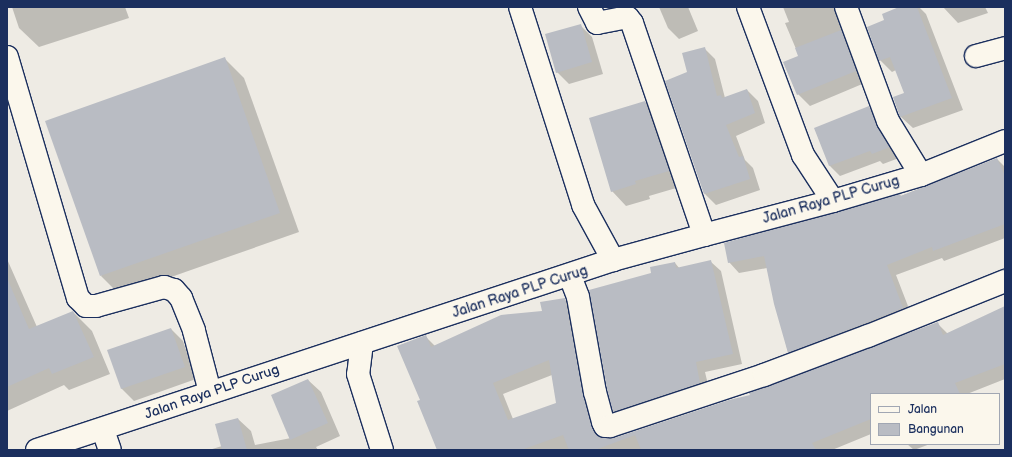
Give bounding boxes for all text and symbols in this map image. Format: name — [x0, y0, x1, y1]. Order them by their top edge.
street label: Jalan Raya PLP Curug — [761, 172, 901, 228]
street label: Jalan Raya PLP Curug — [450, 262, 590, 322]
street label: Jalan Raya PLP Curug — [142, 361, 282, 423]
legend — [870, 393, 1000, 445]
text: Jalan — [908, 402, 937, 417]
text: Bangunan — [908, 422, 964, 437]

